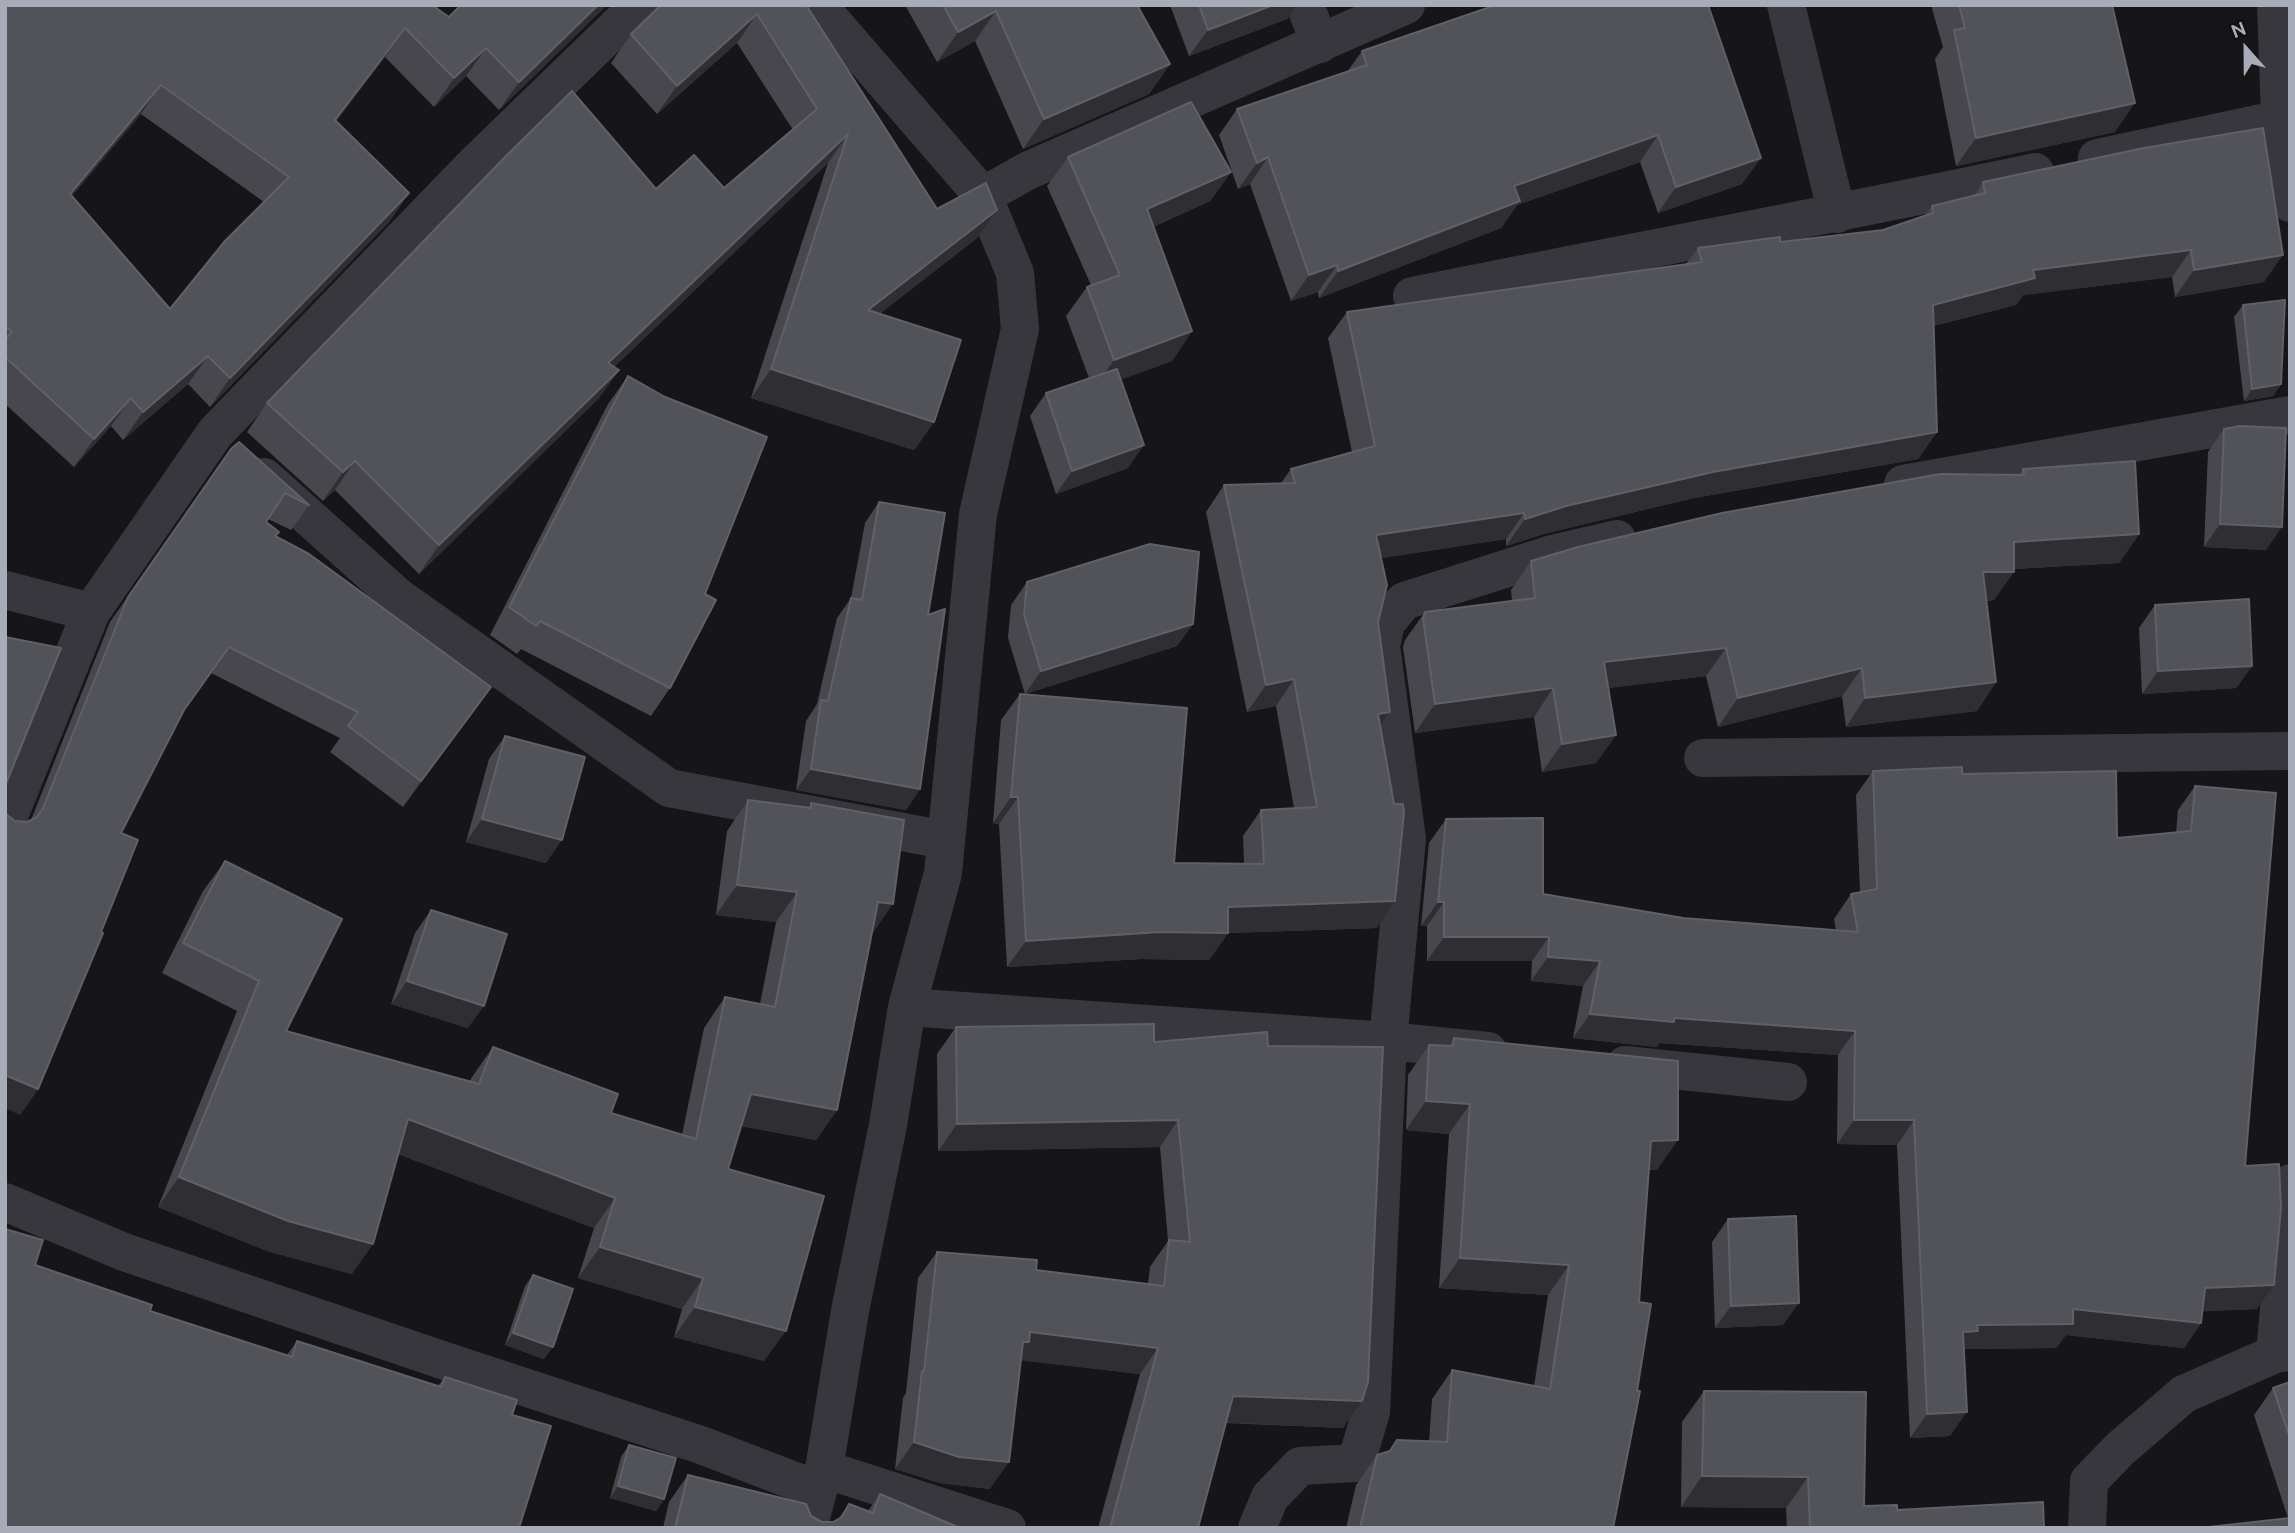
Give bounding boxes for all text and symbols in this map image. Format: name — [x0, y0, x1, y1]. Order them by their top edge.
north arrow — [2211, 14, 2281, 84]
text: N — [2228, 17, 2249, 42]

